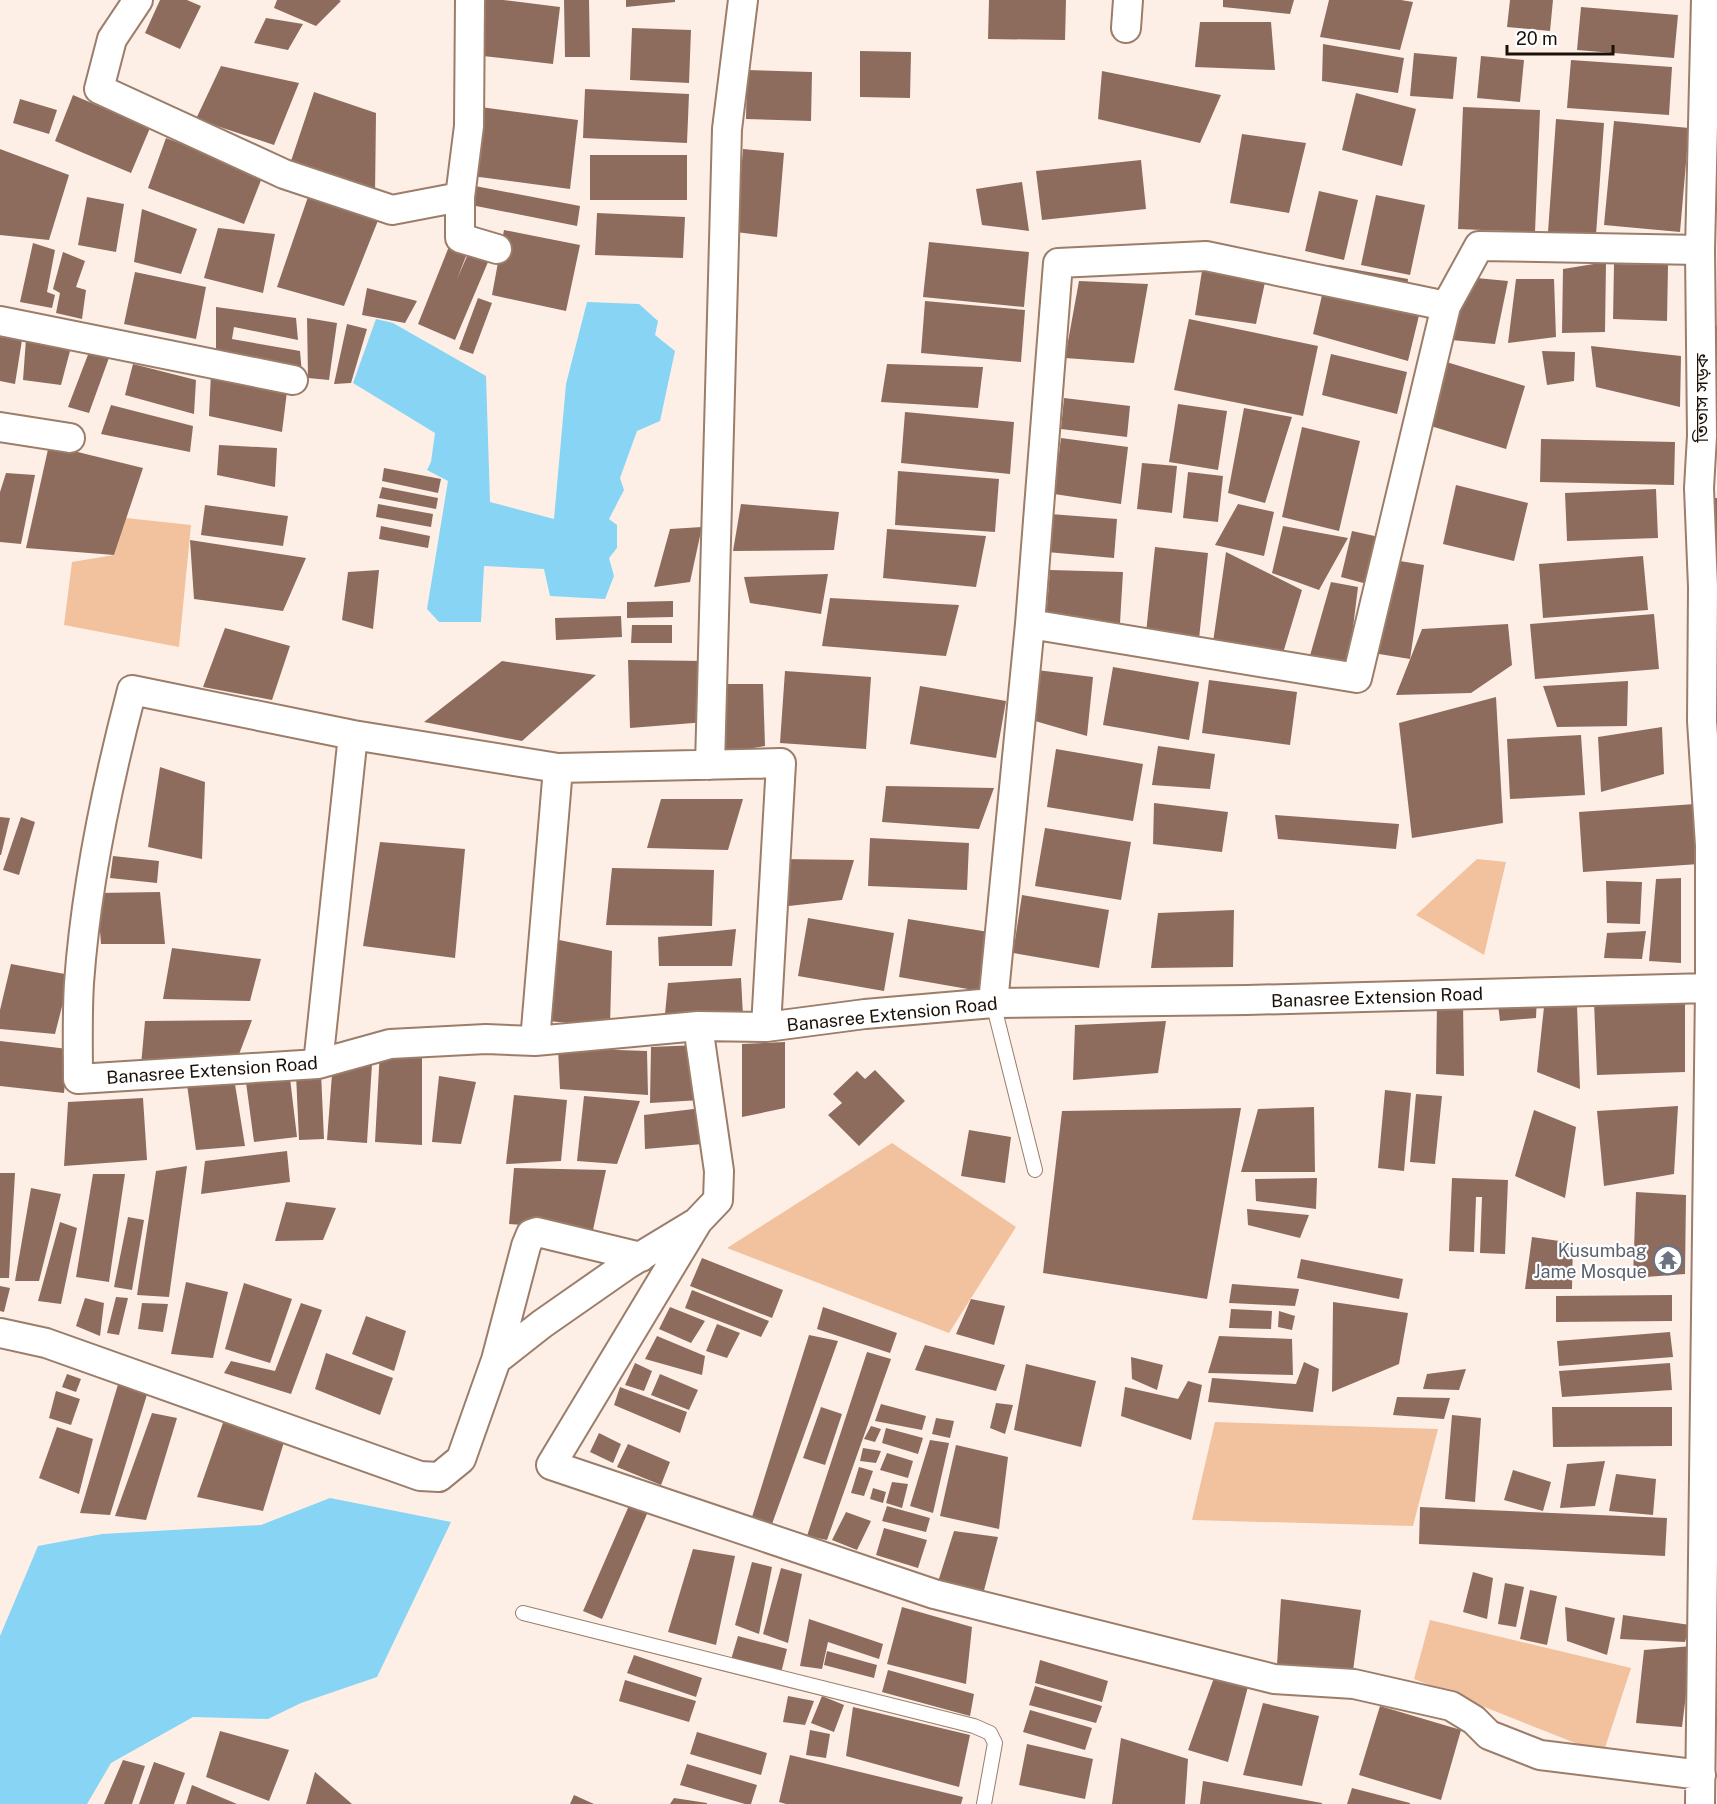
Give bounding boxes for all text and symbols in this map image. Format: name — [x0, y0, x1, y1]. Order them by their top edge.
scale bar — [1507, 18, 1614, 56]
text: 20 m — [1516, 28, 1558, 49]
street label: তিতাস সড়ক — [1691, 353, 1712, 444]
street label: Banasree Extension Road — [1271, 983, 1483, 1011]
street label: Banasree Extension Road — [785, 992, 999, 1036]
street label: Banasree Extension Road — [106, 1052, 318, 1088]
place label: Kusumbag Jame Mosque — [1534, 1240, 1647, 1282]
temple icon: Kusumbag Jame Mosque — [1652, 1244, 1684, 1276]

